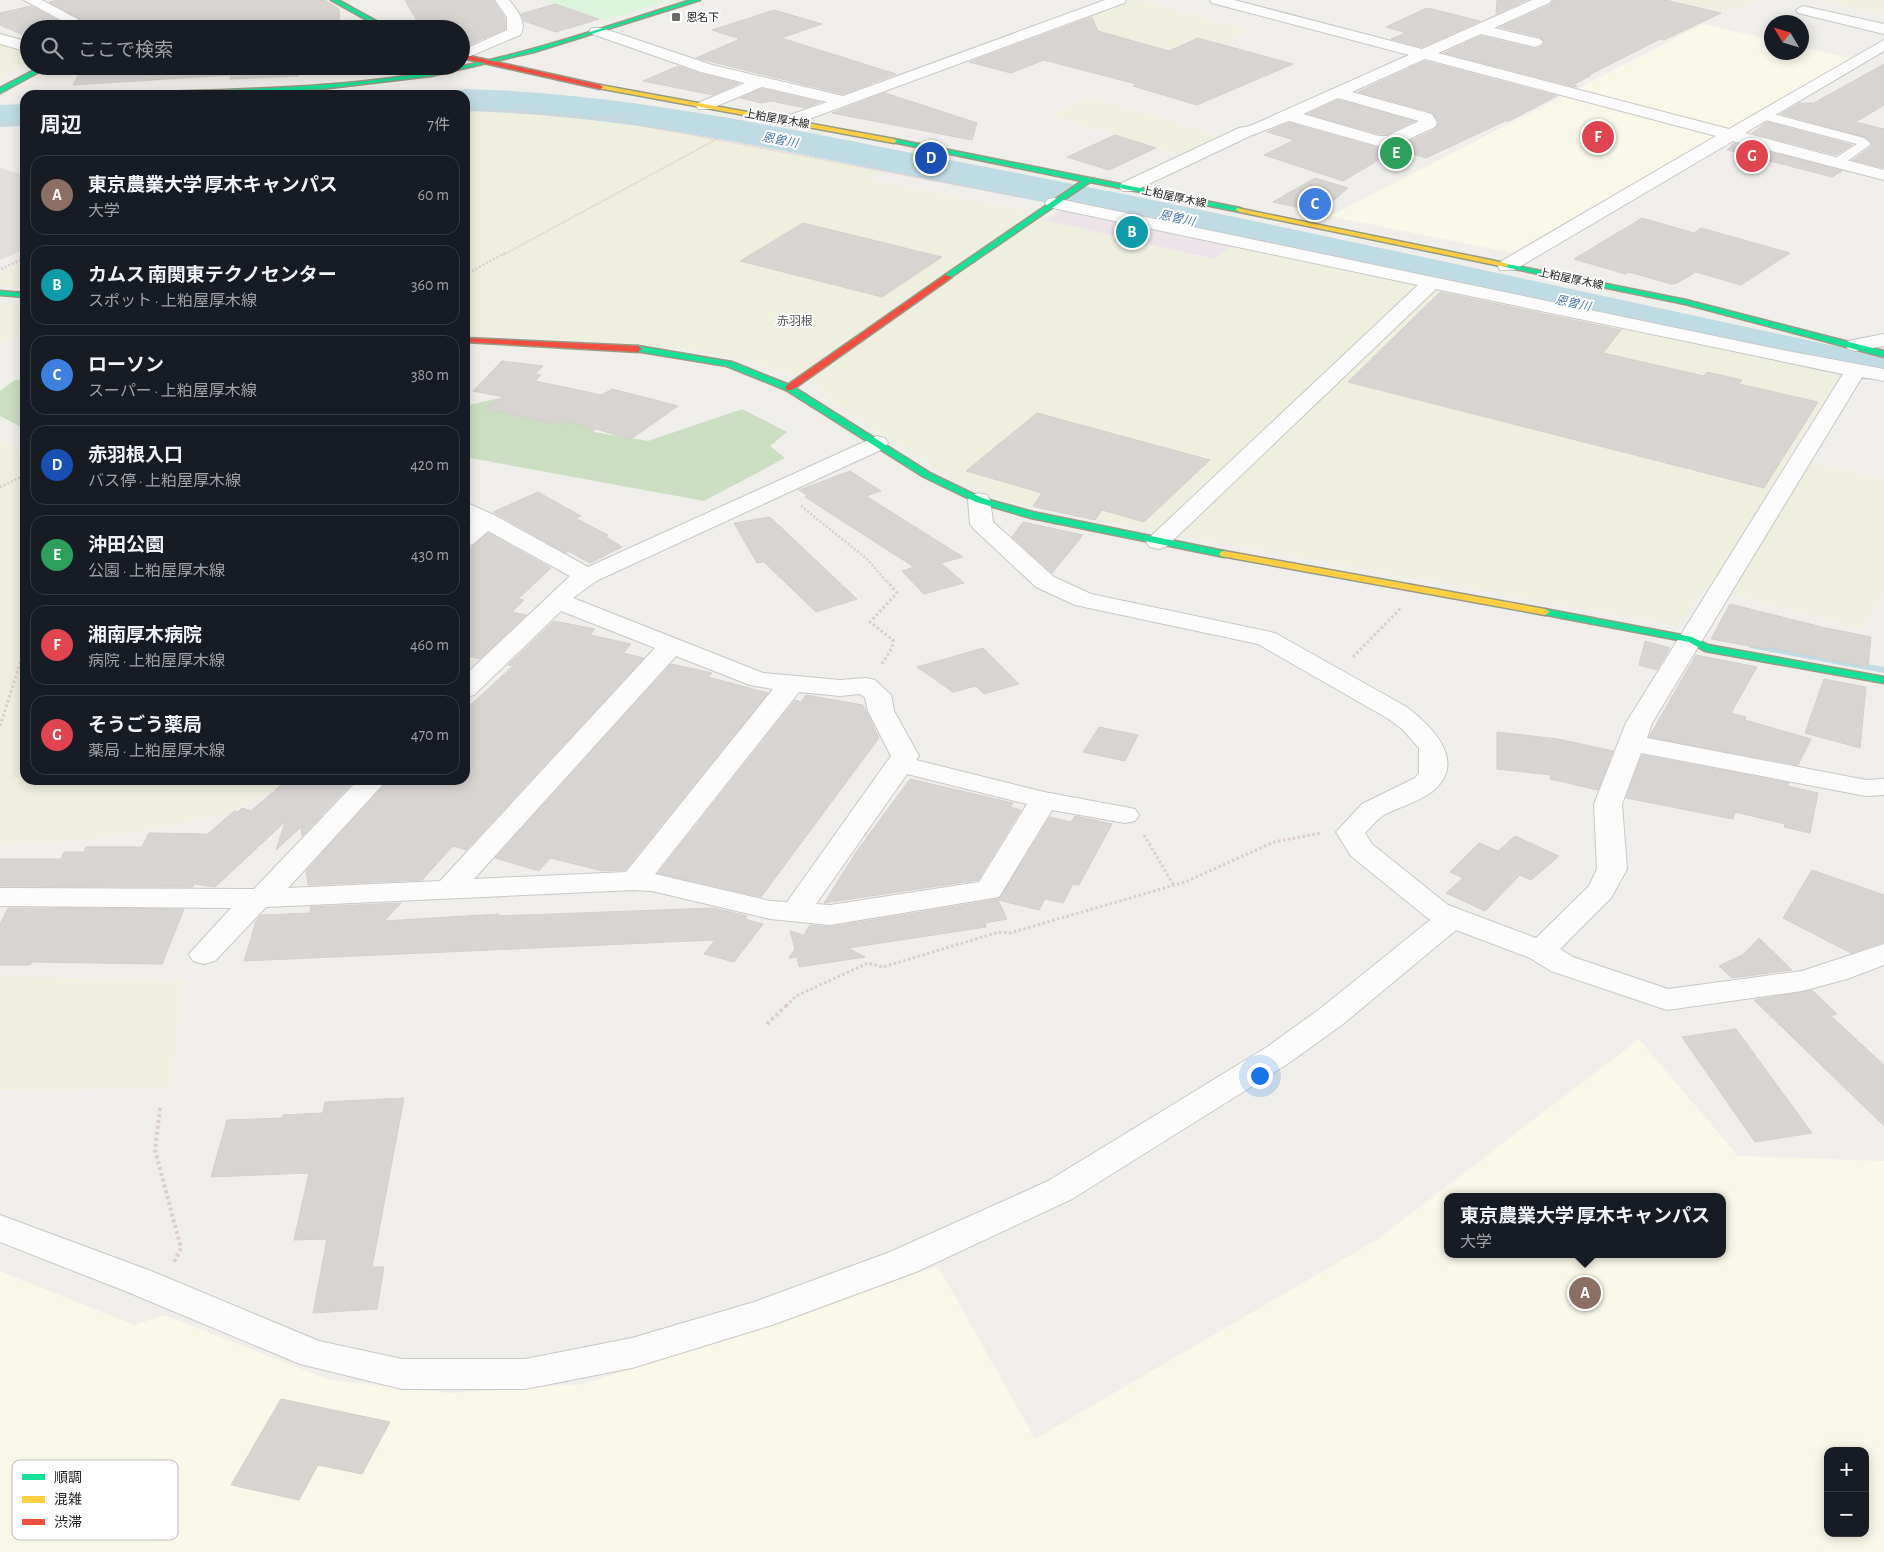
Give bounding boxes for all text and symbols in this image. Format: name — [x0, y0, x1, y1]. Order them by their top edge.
marker: 恩名下 — [670, 11, 682, 23]
place label: 恩名下 — [686, 11, 719, 23]
north arrow — [1764, 15, 1809, 60]
search box — [20, 20, 470, 75]
icon: search — [38, 34, 66, 62]
text: ここで検索 — [78, 41, 173, 60]
street label: 上粕屋厚木線 — [744, 107, 811, 130]
text: 周辺 — [40, 115, 82, 136]
text: 7件 — [427, 117, 450, 133]
pin: F — [1582, 118, 1614, 156]
water label: 恩曽川 — [761, 130, 801, 150]
pin: E — [1380, 134, 1412, 172]
pin: G — [1736, 137, 1768, 175]
pin: D — [915, 139, 947, 177]
text: 東京農業大学 厚木キャンパス — [88, 176, 338, 195]
street label: 上粕屋厚木線 — [1141, 184, 1208, 209]
pin: C — [1299, 185, 1331, 223]
text: A — [52, 187, 62, 203]
text: 60 m — [418, 187, 449, 203]
text: 大学 — [88, 203, 120, 219]
water label: 恩曽川 — [1158, 207, 1198, 228]
pin: B — [1116, 213, 1148, 251]
text: カムス 南関東テクノセンター — [88, 266, 337, 285]
street label: 上粕屋厚木線 — [1538, 266, 1605, 291]
text: B — [52, 277, 62, 293]
text: 360 m — [411, 277, 449, 293]
water label: 恩曽川 — [1554, 292, 1594, 313]
text: スポット · 上粕屋厚木線 — [88, 293, 257, 309]
district label: 赤羽根 — [777, 315, 813, 327]
text: ローソン — [88, 356, 164, 375]
text: C — [53, 367, 61, 383]
text: 380 m — [411, 367, 449, 383]
text: スーパー · 上粕屋厚木線 — [88, 383, 257, 399]
text: 赤羽根入口 — [88, 446, 183, 465]
text: D — [52, 457, 62, 473]
text: 420 m — [410, 457, 449, 473]
text: バス停 · 上粕屋厚木線 — [88, 473, 241, 489]
text: 沖田公園 — [88, 536, 164, 555]
text: E — [53, 547, 61, 563]
text: 430 m — [411, 547, 449, 563]
text: 公園 · 上粕屋厚木線 — [88, 563, 225, 579]
text: 湘南厚木病院 — [88, 626, 202, 645]
text: F — [53, 637, 61, 653]
text: 460 m — [410, 637, 449, 653]
text: 病院 · 上粕屋厚木線 — [88, 653, 225, 669]
text: そうごう薬局 — [88, 716, 202, 735]
text: G — [52, 727, 62, 743]
text: 470 m — [411, 727, 449, 743]
text: 薬局 · 上粕屋厚木線 — [88, 743, 225, 759]
your location — [1247, 1063, 1273, 1089]
popup — [1444, 1193, 1726, 1258]
text: 東京農業大学 厚木キャンパス — [1460, 1207, 1710, 1226]
text: 大学 — [1460, 1234, 1492, 1250]
pin: A — [1569, 1274, 1601, 1312]
map controls — [1824, 1447, 1869, 1537]
button: + — [1824, 1447, 1869, 1492]
legend — [12, 1460, 178, 1540]
text: 順調 — [54, 1471, 82, 1485]
text: 混雑 — [54, 1491, 82, 1507]
button: − — [1824, 1492, 1869, 1537]
text: 渋滞 — [54, 1515, 82, 1530]

